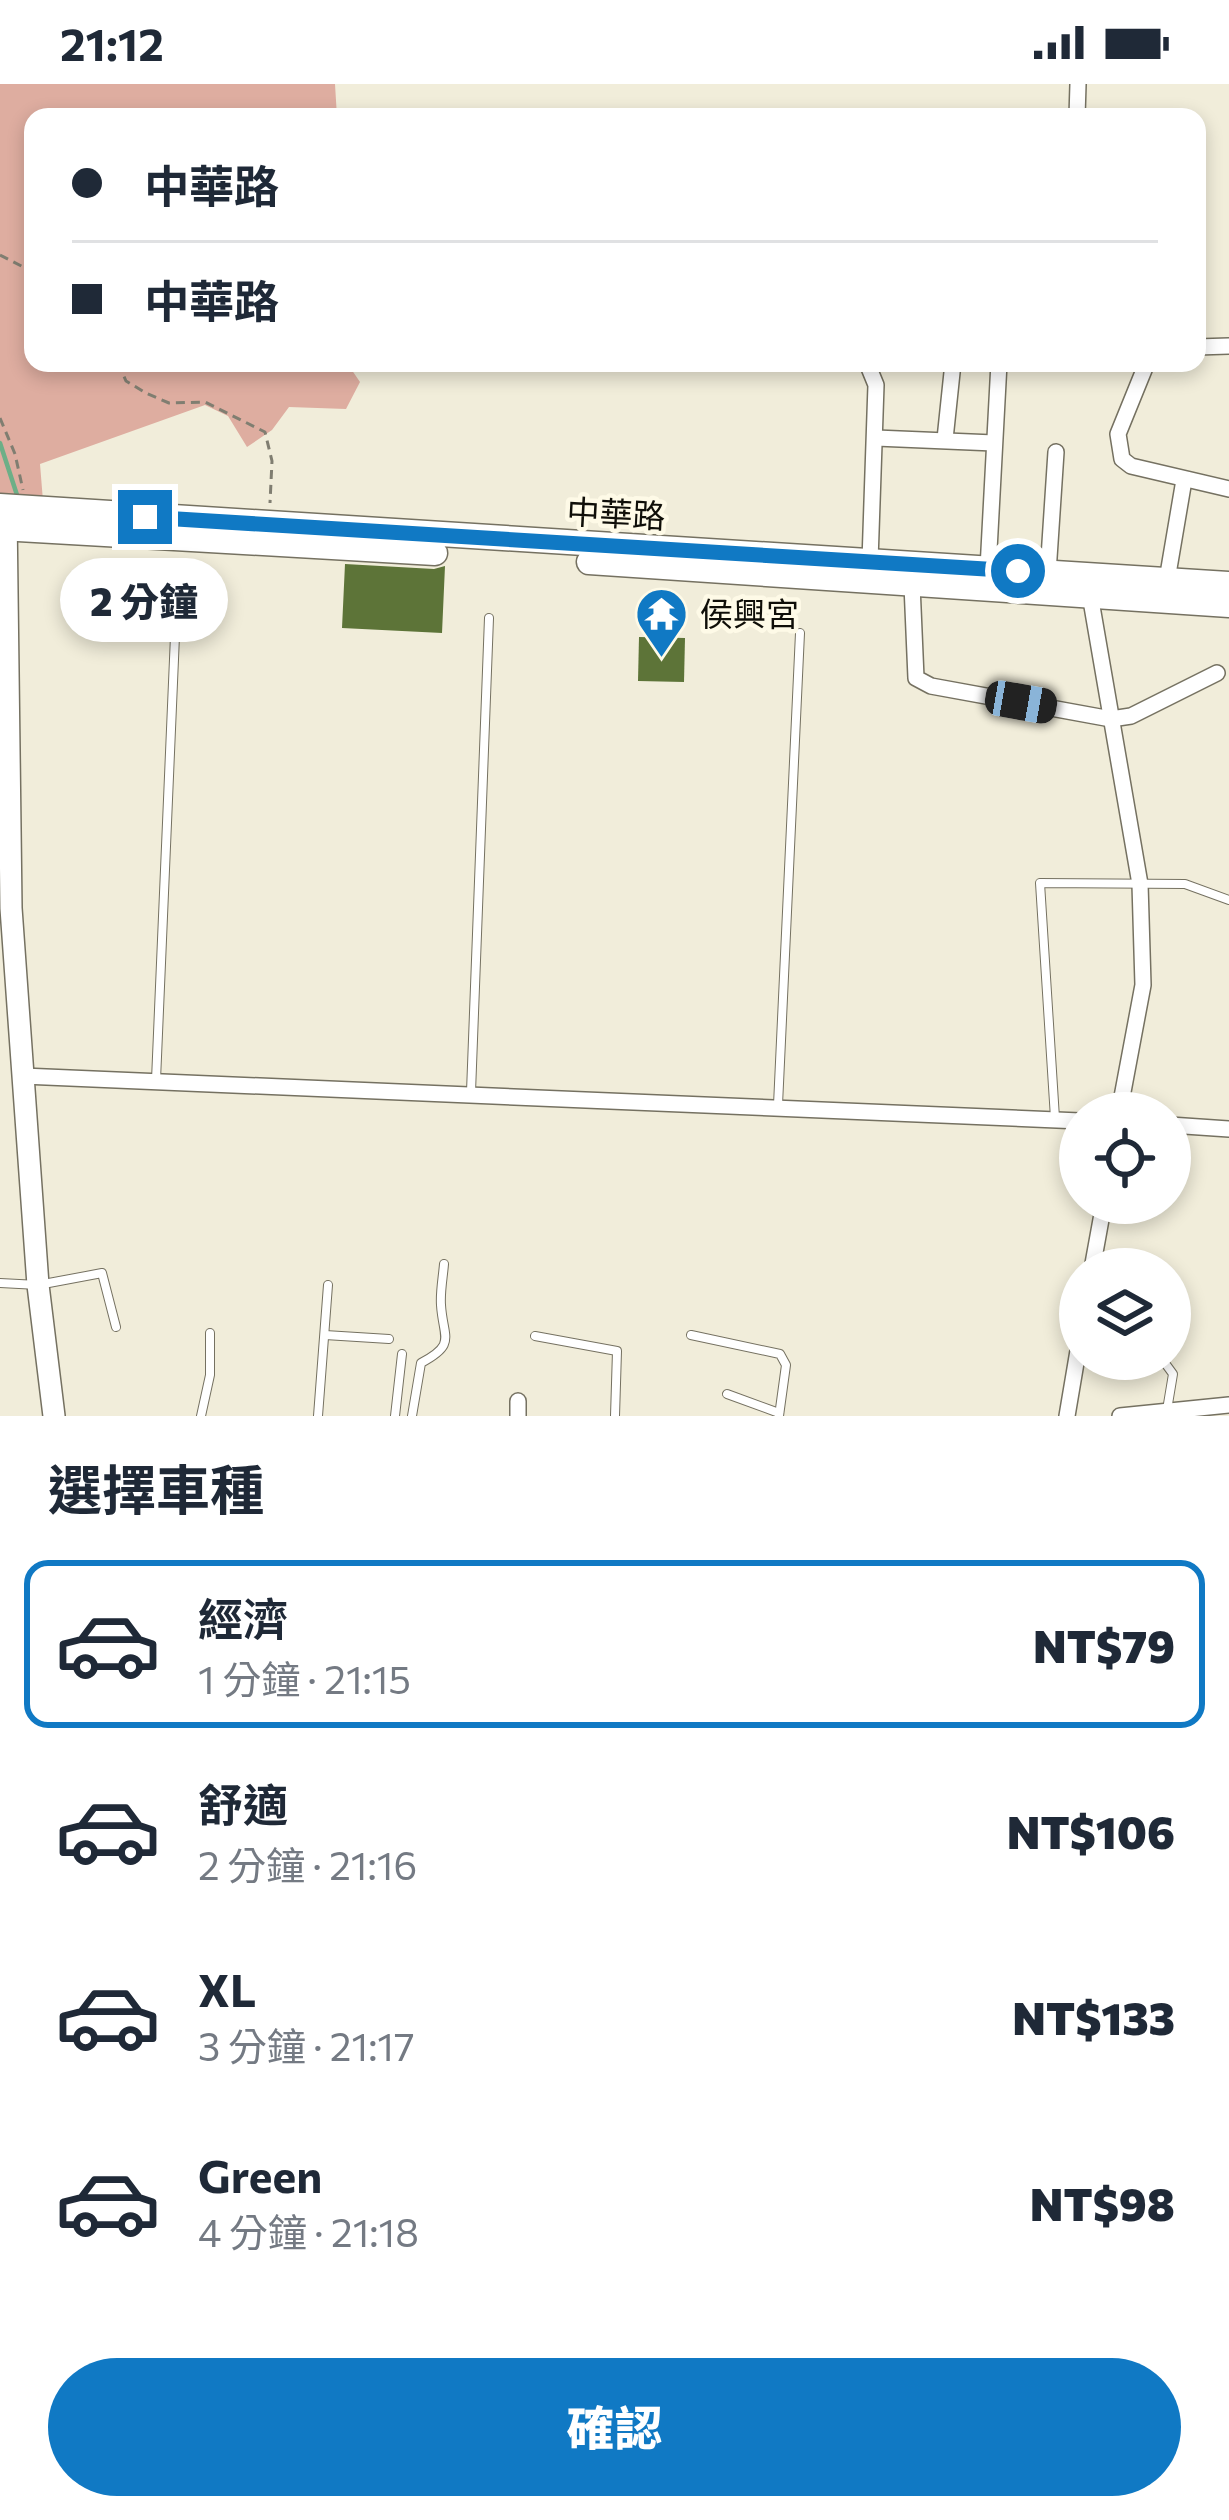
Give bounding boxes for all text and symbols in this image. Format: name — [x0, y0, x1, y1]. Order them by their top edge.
text: 21:12 — [60, 15, 164, 70]
text: 中華路 — [144, 157, 279, 212]
text: 中華路 — [144, 272, 279, 327]
street label: 中華路 — [566, 489, 667, 536]
route end — [118, 490, 172, 544]
route start — [991, 544, 1045, 598]
callout: 2 分鐘 — [61, 559, 229, 643]
text: 2 分鐘 — [90, 576, 198, 624]
temple icon: 侯興宮 — [633, 586, 689, 660]
place label: 侯興宮 — [700, 592, 799, 633]
car — [982, 678, 1060, 726]
map controls — [1059, 1092, 1191, 1380]
button: locate — [1059, 1092, 1191, 1224]
button: layers — [1059, 1248, 1191, 1380]
text: 選擇車種 — [48, 1455, 264, 1521]
icon: car — [54, 1590, 162, 1698]
text: 經濟 — [198, 1590, 288, 1645]
text: NT$79 — [1033, 1617, 1175, 1672]
text: 1 分鐘 · 21:15 — [198, 1654, 411, 1702]
icon: car — [54, 1776, 162, 1884]
text: 舒適 — [198, 1776, 288, 1831]
text: NT$106 — [1007, 1803, 1175, 1858]
text: 2 分鐘 · 21:16 — [198, 1840, 417, 1888]
text: XL — [198, 1961, 256, 2016]
icon: car — [54, 1962, 162, 2070]
text: NT$133 — [1012, 1989, 1175, 2044]
text: 3 分鐘 · 21:17 — [198, 2021, 415, 2069]
text: Green — [198, 2147, 322, 2202]
icon: car — [54, 2148, 162, 2256]
text: NT$98 — [1030, 2175, 1175, 2230]
text: 4 分鐘 · 21:18 — [198, 2207, 419, 2255]
button: 確認 — [48, 2358, 1181, 2496]

